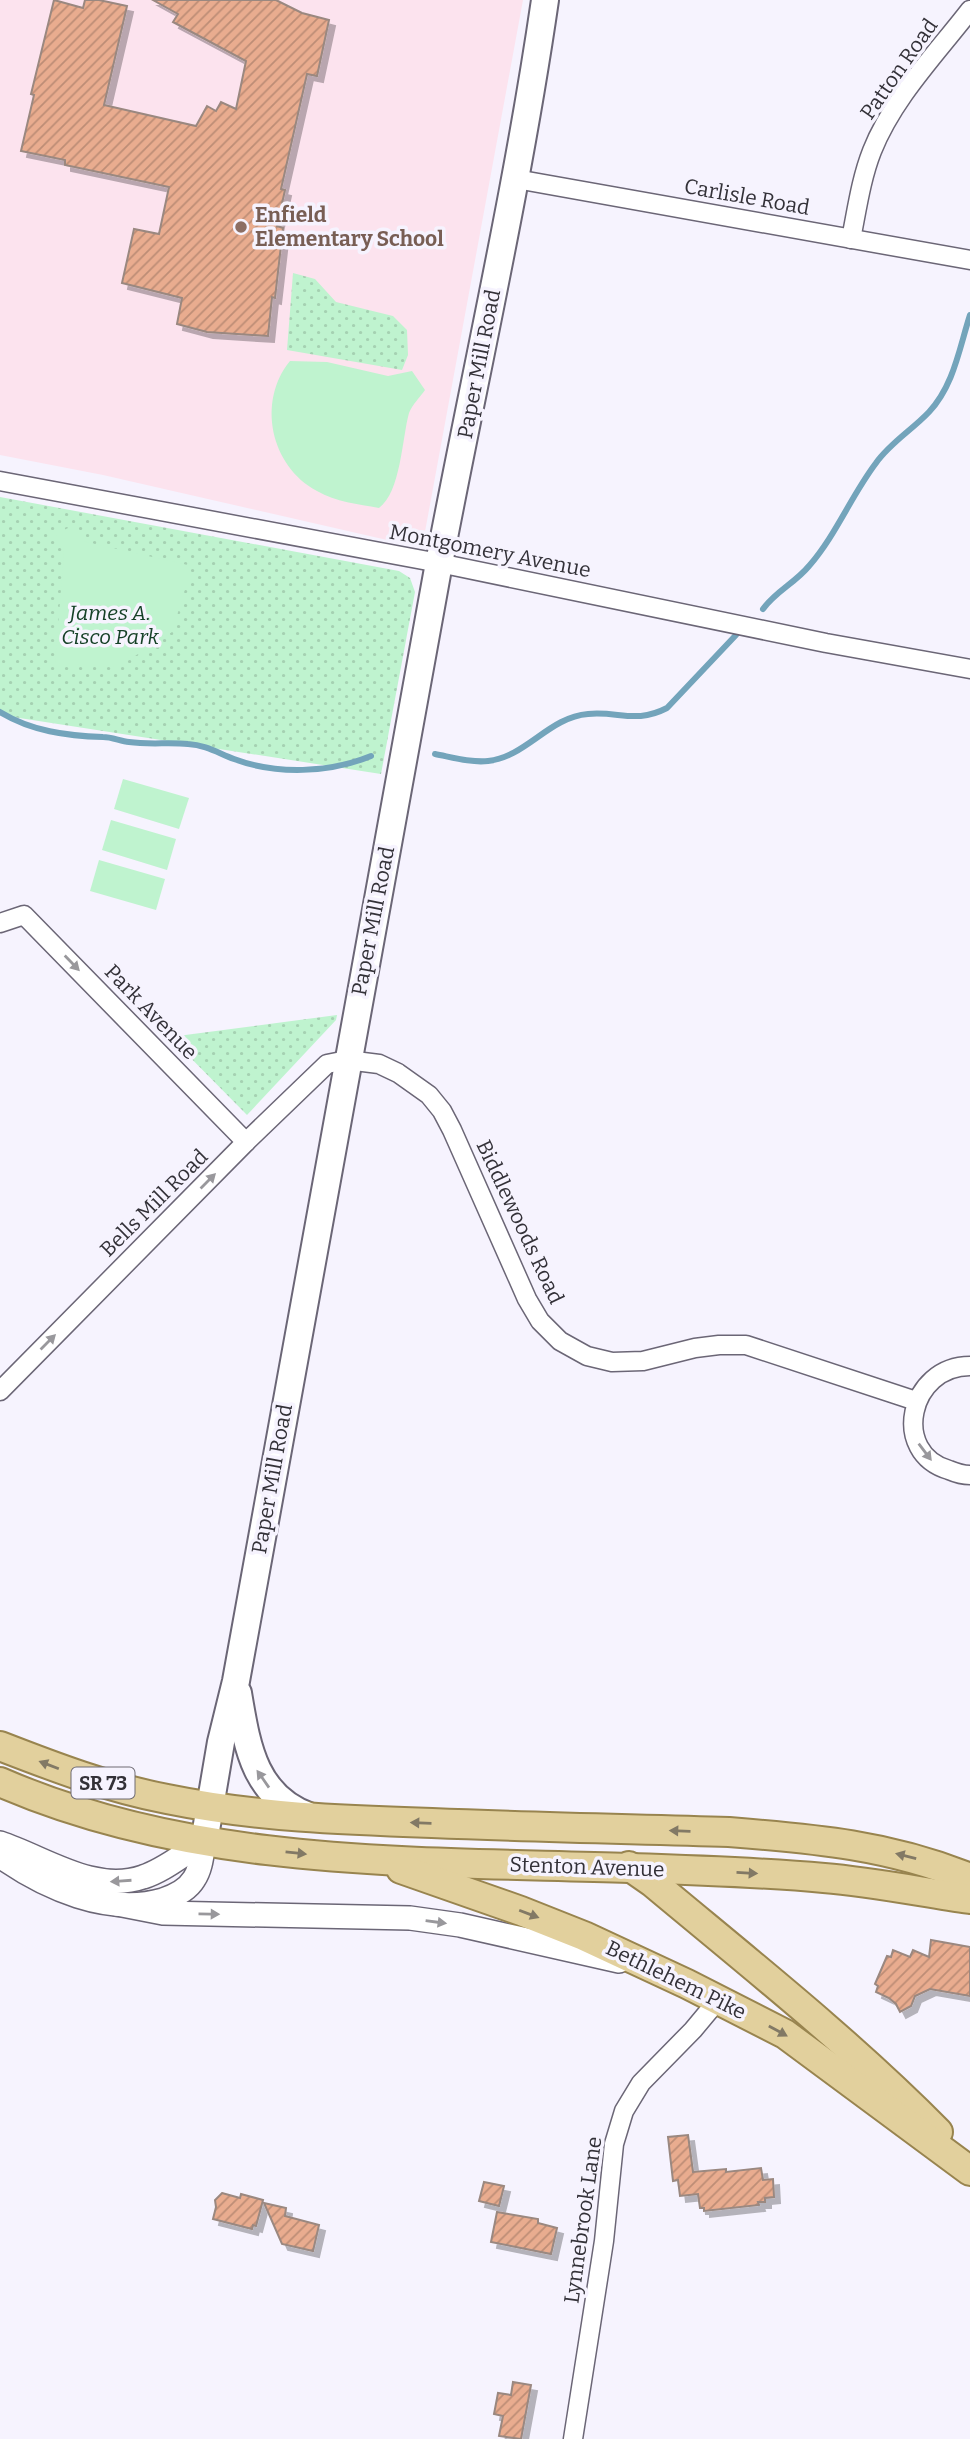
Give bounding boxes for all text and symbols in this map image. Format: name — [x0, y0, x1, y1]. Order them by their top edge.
street label: Patton Road — [855, 13, 943, 125]
street label: Carlisle Road — [682, 173, 812, 221]
place label: Enfield Elementary School — [255, 202, 444, 252]
marker: Enfield Elementary School — [233, 219, 249, 235]
street label: Paper Mill Road — [452, 287, 506, 441]
street label: Montgomery Avenue — [387, 519, 593, 583]
park label: James A. Cisco Park — [61, 600, 159, 650]
street label: Paper Mill Road — [346, 844, 400, 998]
one-way arrow — [63, 955, 80, 972]
street label: Park Avenue — [99, 959, 203, 1065]
street label: Biddlewoods Road — [471, 1136, 569, 1308]
street label: Bells Mill Road — [95, 1144, 213, 1262]
one-way arrow — [200, 1172, 217, 1189]
one-way arrow — [40, 1334, 56, 1350]
street label: Paper Mill Road — [246, 1402, 298, 1556]
one-way arrow — [918, 1442, 932, 1461]
one-way arrow — [38, 1759, 59, 1770]
road number: SR 73 — [72, 1768, 134, 1798]
one-way arrow — [256, 1770, 270, 1788]
one-way arrow — [410, 1817, 432, 1828]
one-way arrow — [669, 1825, 691, 1836]
one-way arrow — [285, 1847, 307, 1858]
one-way arrow — [895, 1850, 917, 1861]
street label: Stenton Avenue — [509, 1851, 665, 1883]
one-way arrow — [736, 1868, 758, 1879]
one-way arrow — [110, 1876, 132, 1887]
one-way arrow — [198, 1909, 220, 1920]
one-way arrow — [518, 1909, 539, 1920]
one-way arrow — [425, 1916, 447, 1927]
street label: Bethlehem Pike — [602, 1935, 750, 2025]
one-way arrow — [769, 2025, 788, 2037]
street label: Lynnebrook Lane — [558, 2135, 608, 2305]

